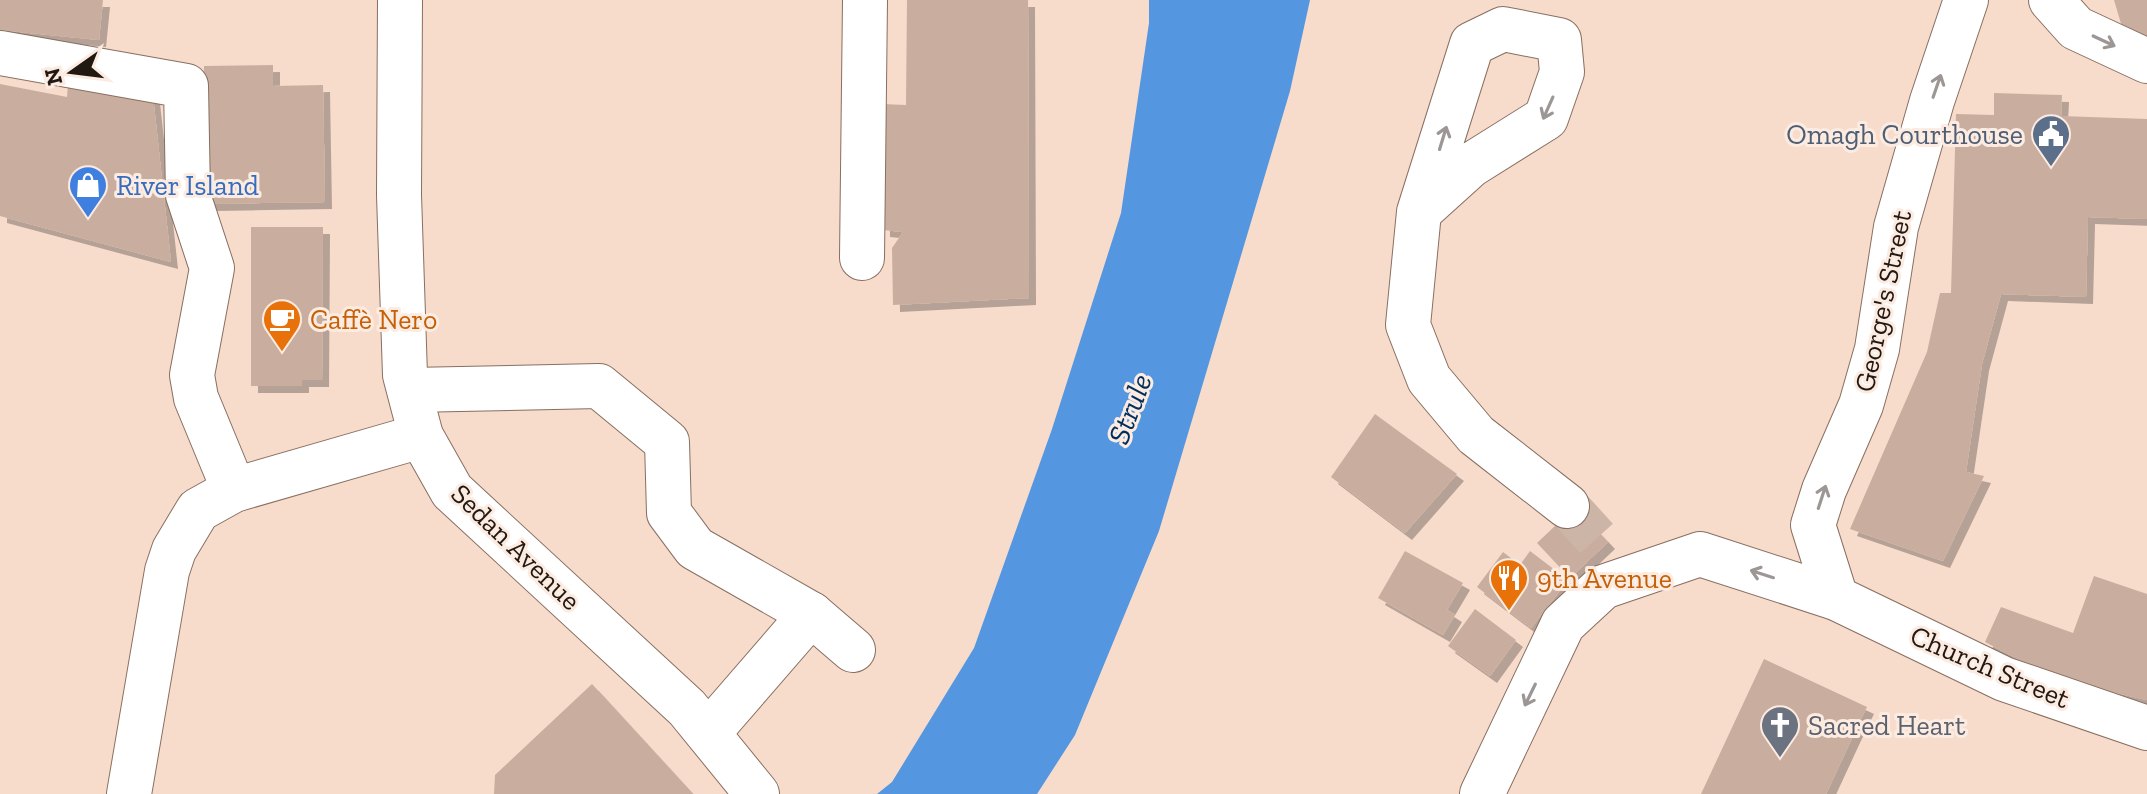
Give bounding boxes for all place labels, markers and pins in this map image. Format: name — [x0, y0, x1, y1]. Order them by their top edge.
public building icon: Omagh Courthouse — [2030, 113, 2072, 168]
place label: Omagh Courthouse — [1786, 118, 2023, 151]
shop icon: River Island — [67, 164, 109, 219]
place label: River Island — [116, 169, 259, 202]
cafe icon: Caffè Nero — [261, 298, 303, 353]
place label: Caffè Nero — [310, 303, 438, 336]
restaurant icon: 9th Avenue — [1488, 557, 1530, 612]
place label: 9th Avenue — [1537, 562, 1672, 595]
church icon: Sacred Heart — [1759, 704, 1801, 759]
place label: Sacred Heart — [1808, 709, 1966, 742]

